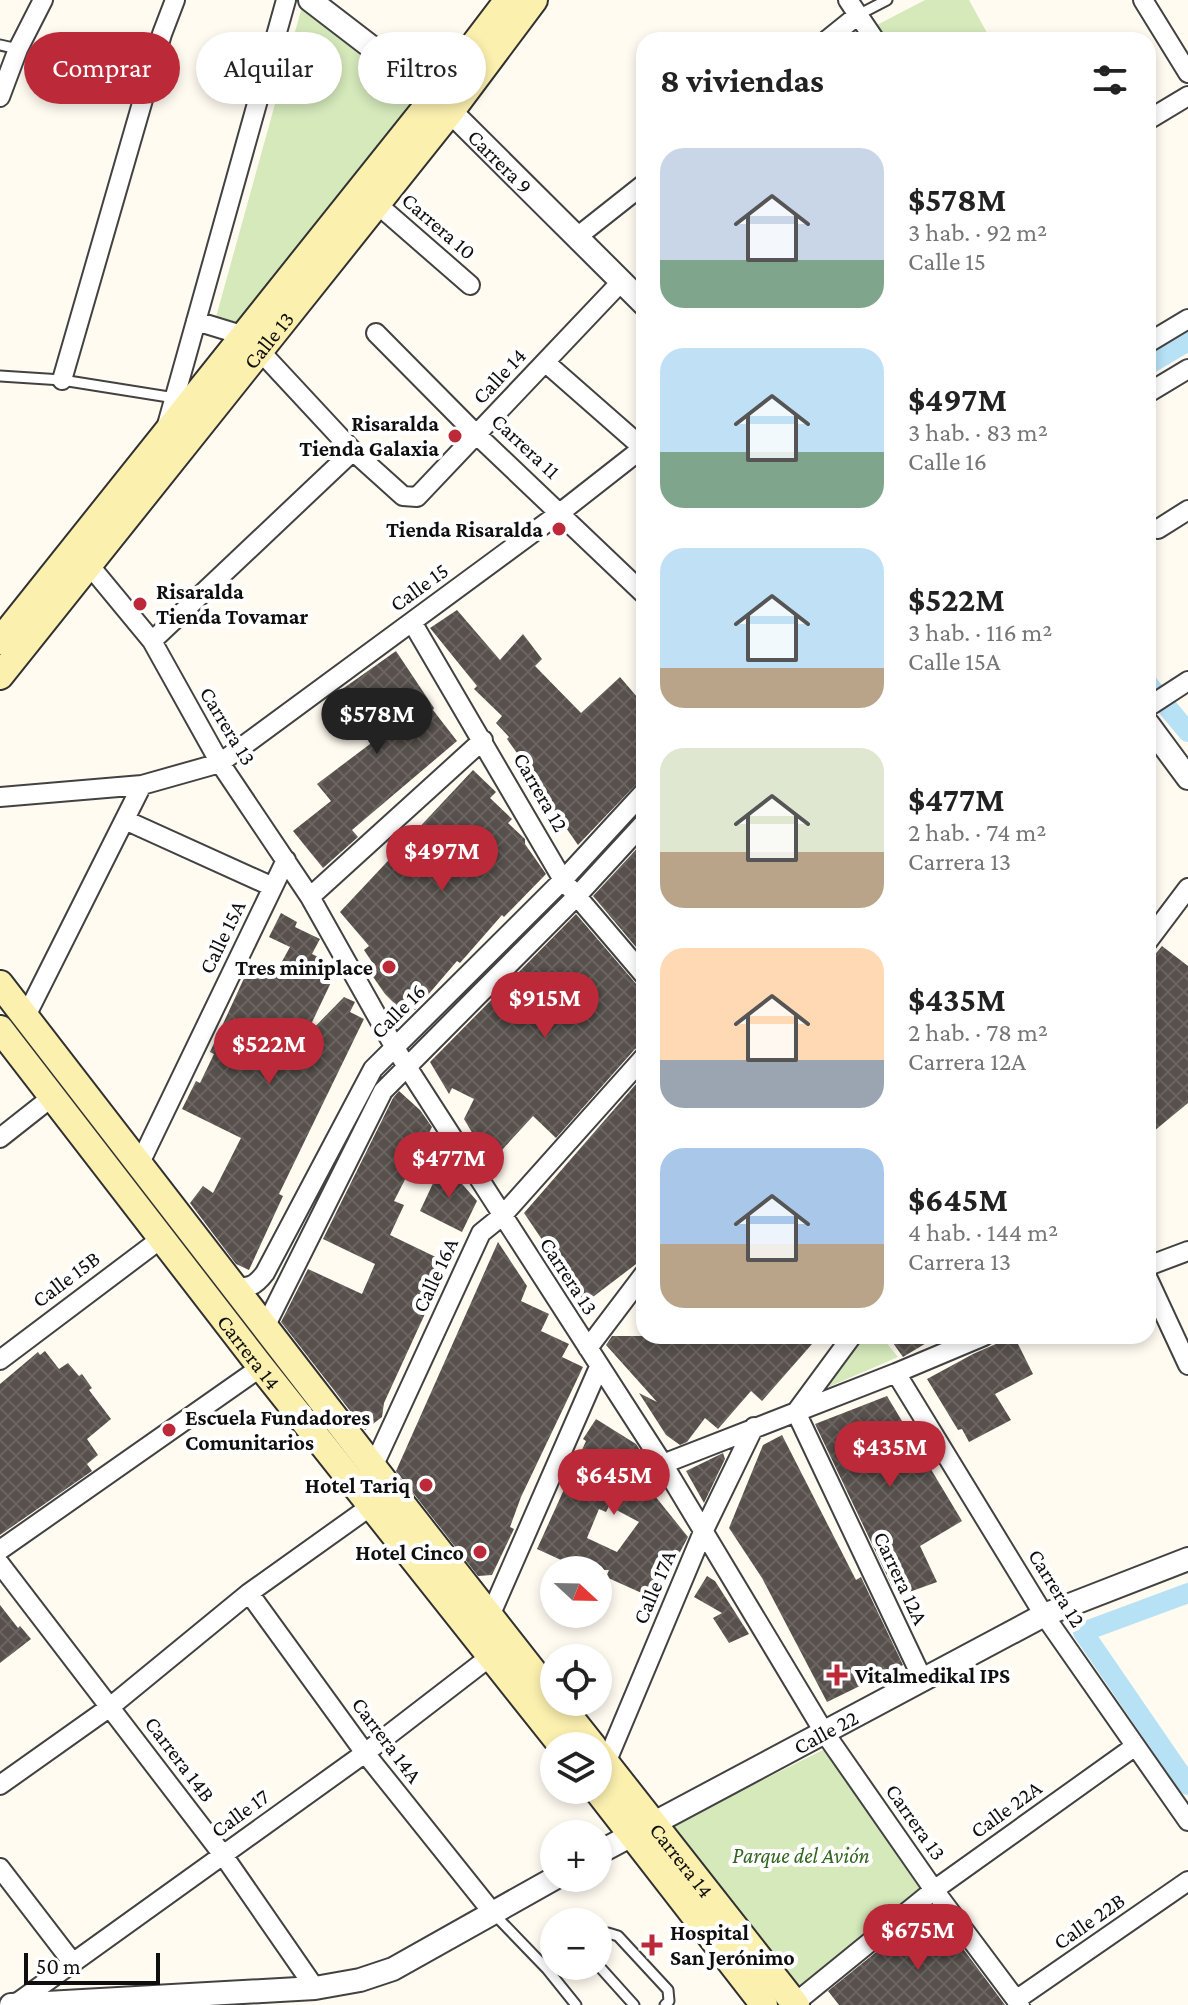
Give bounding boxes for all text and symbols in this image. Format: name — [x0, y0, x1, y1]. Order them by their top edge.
chip: Comprar — [24, 32, 180, 104]
chip: Alquilar — [196, 32, 342, 104]
chip: Filtros — [358, 32, 486, 104]
icon: filters — [1088, 58, 1132, 102]
text: 8 viviendas — [660, 62, 824, 99]
street label: Carrera 9 — [463, 124, 538, 199]
icon: home — [724, 180, 820, 276]
text: $578M — [908, 181, 1006, 218]
street label: Carrera 10 — [397, 187, 481, 265]
text: 3 hab. · 92 m² — [908, 218, 1047, 247]
text: Calle 15 — [908, 247, 986, 276]
street label: Calle 13 — [238, 306, 299, 374]
street label: Calle 14 — [467, 343, 531, 409]
icon: home — [724, 380, 820, 476]
text: $497M — [908, 381, 1007, 418]
street label: Carrera 11 — [487, 408, 565, 484]
place label: Risaralda Tienda Galaxia — [299, 411, 439, 461]
text: 3 hab. · 83 m² — [908, 418, 1048, 447]
marker: Risaralda Tienda Galaxia — [446, 427, 464, 445]
text: Calle 16 — [908, 447, 987, 476]
place label: Tienda Risaralda — [386, 517, 543, 542]
marker: Tienda Risaralda — [550, 520, 568, 538]
street label: Calle 15 — [385, 557, 453, 617]
place label: Risaralda Tienda Tovamar — [156, 579, 308, 629]
icon: home — [724, 580, 820, 676]
text: $522M — [908, 581, 1005, 618]
marker: Risaralda Tienda Tovamar — [131, 595, 149, 613]
text: 3 hab. · 116 m² — [908, 618, 1053, 647]
text: Calle 15A — [908, 647, 1001, 676]
street label: Carrera 13 — [195, 682, 261, 770]
pin: $578M — [321, 688, 433, 756]
text: $578M — [339, 699, 415, 728]
street label: Carrera 12 — [508, 748, 574, 836]
icon: home — [724, 780, 820, 876]
text: $477M — [908, 781, 1005, 818]
text: 2 hab. · 74 m² — [908, 818, 1047, 847]
pin: $497M — [386, 825, 498, 893]
text: $497M — [404, 836, 480, 865]
text: Carrera 13 — [908, 847, 1011, 876]
street label: Calle 15A — [194, 896, 251, 978]
place label: Tres miniplace — [235, 955, 373, 980]
marker: Tres miniplace — [380, 958, 398, 976]
pin: $915M — [489, 972, 601, 1040]
street label: Calle 16 — [366, 979, 430, 1043]
icon: home — [724, 980, 820, 1076]
text: $435M — [908, 981, 1006, 1018]
text: $915M — [509, 983, 581, 1012]
pin: $522M — [213, 1018, 325, 1086]
text: 2 hab. · 78 m² — [908, 1018, 1048, 1047]
text: $522M — [232, 1029, 306, 1058]
text: Carrera 12A — [908, 1047, 1026, 1076]
pin: $477M — [393, 1132, 505, 1200]
text: $477M — [412, 1143, 486, 1172]
icon: home — [724, 1180, 820, 1276]
text: $645M — [908, 1181, 1008, 1218]
text: 4 hab. · 144 m² — [908, 1218, 1058, 1247]
street label: Calle 16A — [407, 1233, 463, 1316]
street label: Carrera 13 — [535, 1233, 603, 1319]
street label: Calle 15B — [27, 1246, 105, 1312]
text: Carrera 13 — [908, 1247, 1011, 1276]
street label: Carrera 14 — [213, 1309, 286, 1394]
place label: Escuela Fundadores Comunitarios — [185, 1405, 370, 1455]
marker: Escuela Fundadores Comunitarios — [160, 1421, 178, 1439]
pin: $435M — [834, 1421, 946, 1489]
text: $435M — [853, 1432, 927, 1461]
pin: $645M — [558, 1449, 670, 1517]
text: $645M — [576, 1460, 652, 1489]
place label: Hotel Tariq — [305, 1473, 410, 1498]
marker: Hotel Tariq — [417, 1476, 435, 1494]
street label: Carrera 12A — [869, 1527, 934, 1629]
place label: Hotel Cinco — [355, 1540, 464, 1565]
marker: Hotel Cinco — [471, 1543, 489, 1561]
street label: Carrera 12 — [1023, 1544, 1091, 1632]
street label: Calle 17A — [627, 1546, 681, 1628]
north arrow — [540, 1556, 612, 1628]
map controls — [540, 1556, 612, 1980]
button: locate — [540, 1644, 612, 1716]
place label: Vitalmedikal IPS — [854, 1663, 1010, 1688]
marker: Vitalmedikal IPS — [826, 1664, 848, 1686]
street label: Carrera 14A — [347, 1692, 428, 1788]
street label: Calle 22 — [789, 1704, 862, 1759]
street label: Carrera 14B — [140, 1711, 220, 1807]
button: layers — [540, 1732, 612, 1804]
street label: Calle 22A — [966, 1775, 1047, 1843]
street label: Carrera 13 — [881, 1779, 951, 1865]
street label: Calle 17 — [206, 1784, 274, 1842]
street label: Carrera 14 — [645, 1818, 719, 1902]
button: + — [540, 1820, 612, 1892]
park label: Parque del Avión — [732, 1843, 870, 1868]
street label: Calle 22B — [1049, 1887, 1129, 1955]
pin: $675M — [862, 1904, 974, 1972]
button: − — [540, 1908, 612, 1980]
text: $675M — [881, 1915, 955, 1944]
place label: Hospital San Jerónimo — [670, 1920, 795, 1970]
marker: Hospital San Jerónimo — [641, 1934, 663, 1956]
scale bar — [24, 1949, 160, 1985]
text: 50 m — [36, 1954, 81, 1979]

